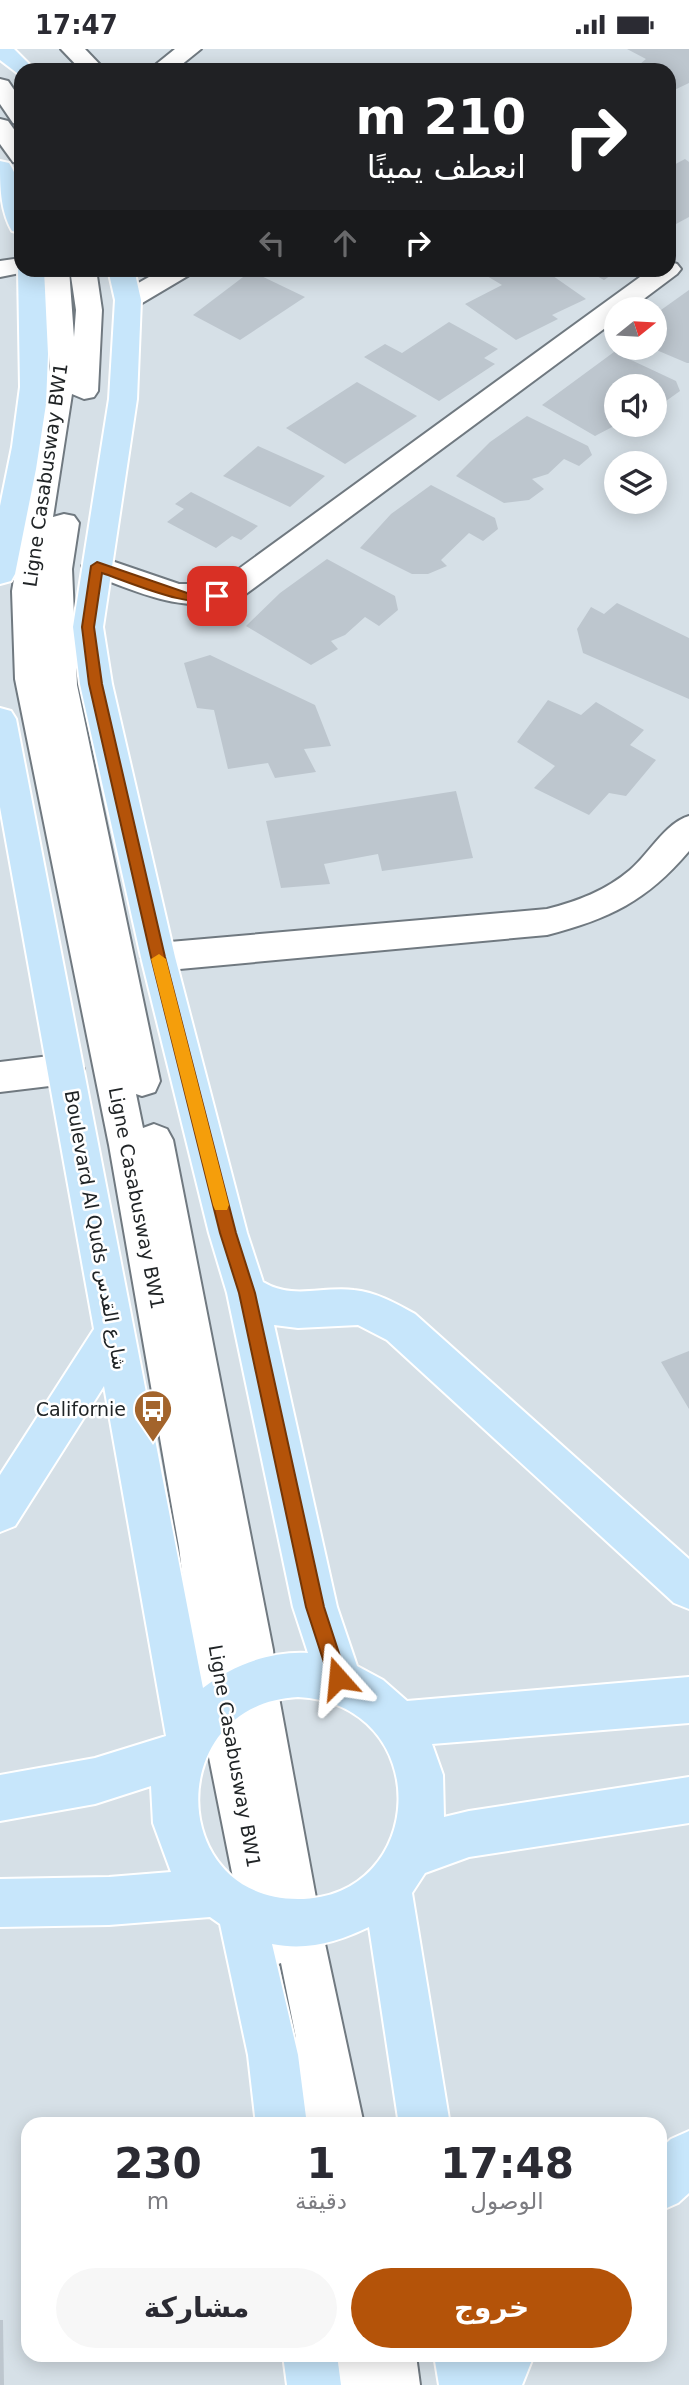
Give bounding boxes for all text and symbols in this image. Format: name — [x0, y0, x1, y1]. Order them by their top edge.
text: 17:47 — [35, 10, 118, 40]
text: 210 m — [356, 89, 526, 146]
icon: right — [550, 91, 641, 182]
text: انعطف يمينًا — [367, 148, 526, 186]
icon: left — [253, 224, 291, 262]
icon: ahead — [326, 224, 364, 262]
icon: right — [399, 224, 437, 262]
north arrow — [604, 297, 667, 361]
map controls — [604, 297, 667, 514]
street label: Ligne Casabusway BW1 — [18, 362, 72, 588]
button: sound — [604, 374, 667, 437]
button: layers — [604, 451, 667, 514]
pin — [187, 566, 247, 626]
icon: arrive — [198, 577, 236, 615]
street label: Ligne Casabusway BW1 — [105, 1085, 169, 1311]
street label: Boulevard Al Quds شارع القدس — [60, 1088, 131, 1372]
bus stop icon: Californie — [132, 1388, 174, 1443]
place label: Californie — [36, 1398, 126, 1420]
position arrow — [301, 1641, 375, 1715]
street label: Ligne Casabusway BW1 — [205, 1643, 265, 1869]
text: 230 — [114, 2139, 202, 2188]
text: 1 — [306, 2139, 336, 2188]
text: 17:48 — [440, 2139, 574, 2188]
text: m — [147, 2188, 169, 2214]
text: دقيقة — [295, 2188, 347, 2214]
text: الوصول — [470, 2188, 544, 2214]
button: مشاركة — [56, 2268, 337, 2348]
button: خروج — [351, 2268, 632, 2348]

